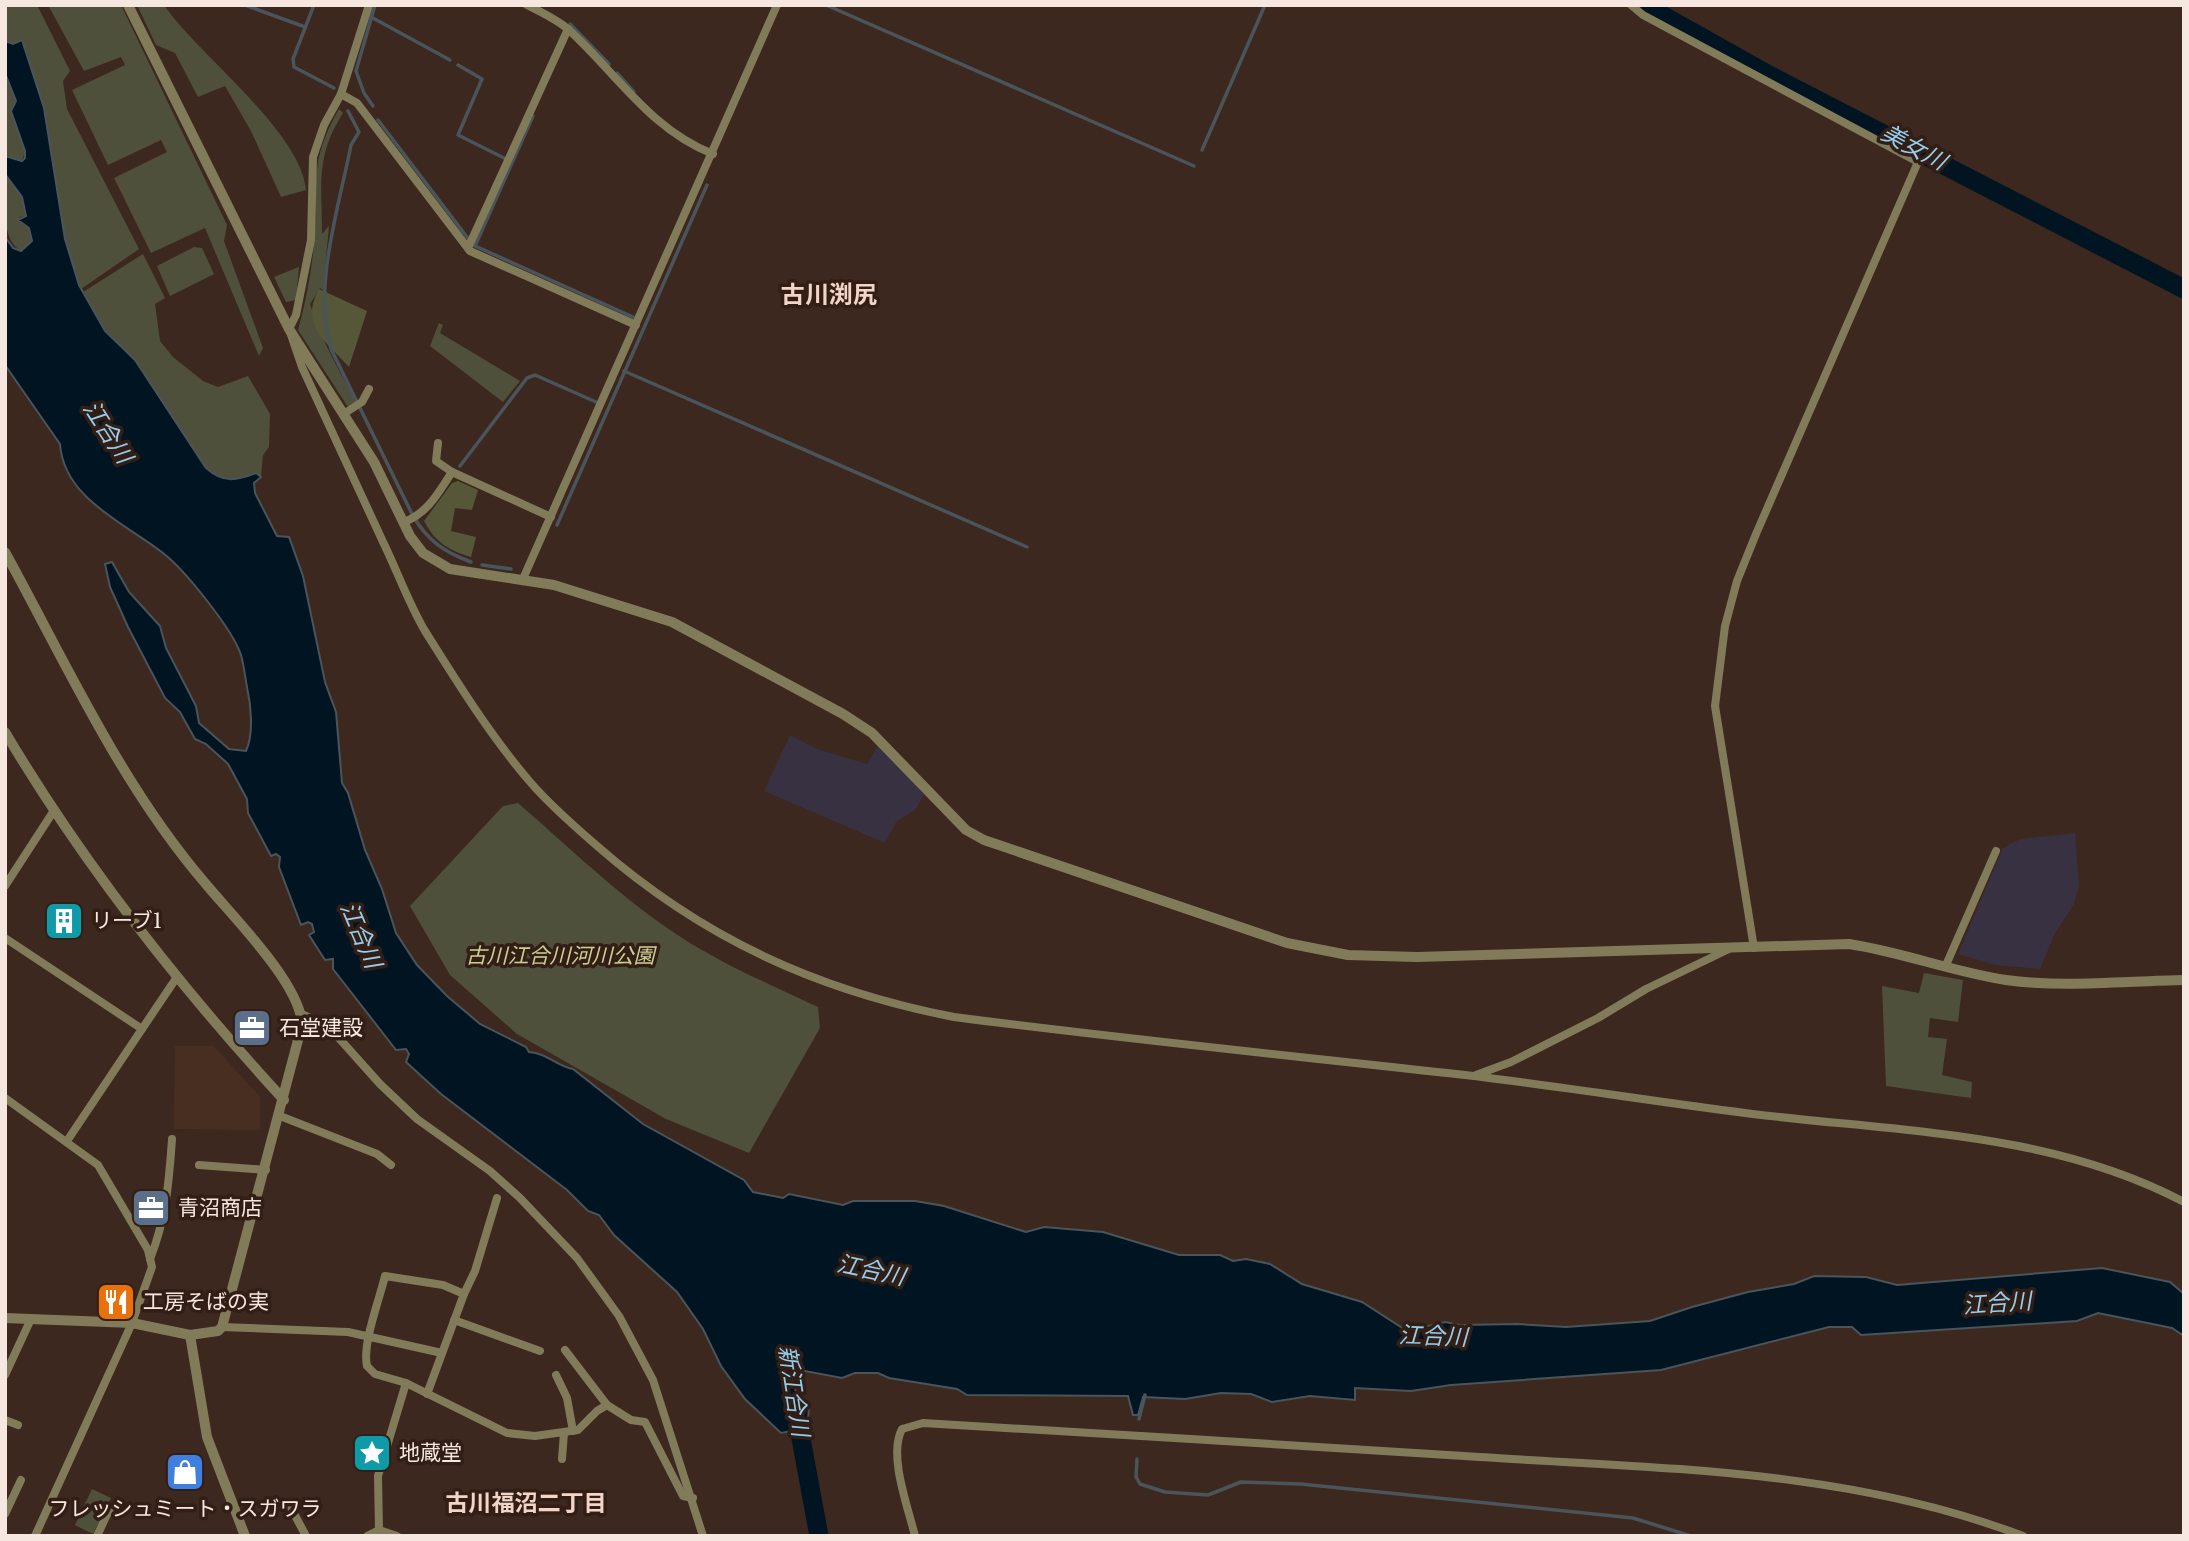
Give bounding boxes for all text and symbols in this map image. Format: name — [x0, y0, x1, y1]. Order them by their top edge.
water label: 美女川 — [1877, 118, 1954, 177]
district label: 古川渕尻 — [781, 280, 877, 309]
water label: 江合川 — [77, 395, 140, 471]
water label: 江合川 — [335, 898, 389, 975]
building icon: リーブ1 — [43, 900, 85, 942]
place label: リーブ1 — [91, 908, 162, 934]
park label: 古川江合川河川公園 — [466, 943, 657, 969]
office icon: 石堂建設 — [231, 1007, 273, 1049]
place label: 石堂建設 — [279, 1015, 363, 1041]
office icon: 青沼商店 — [130, 1187, 172, 1229]
place label: 青沼商店 — [178, 1195, 262, 1221]
water label: 江合川 — [834, 1249, 911, 1291]
restaurant icon: 工房そばの実 — [95, 1281, 137, 1323]
water label: 江合川 — [1962, 1286, 2035, 1319]
place label: 工房そばの実 — [143, 1289, 269, 1315]
water label: 江合川 — [1398, 1321, 1471, 1351]
water label: 新江合川 — [773, 1343, 815, 1442]
place icon: 地蔵堂 — [351, 1432, 393, 1474]
place label: 地蔵堂 — [399, 1440, 462, 1466]
shop icon: フレッシュミート・スガワラ — [164, 1451, 206, 1493]
district label: 古川福沼二丁目 — [446, 1489, 607, 1517]
place label: フレッシュミート・スガワラ — [49, 1496, 322, 1522]

